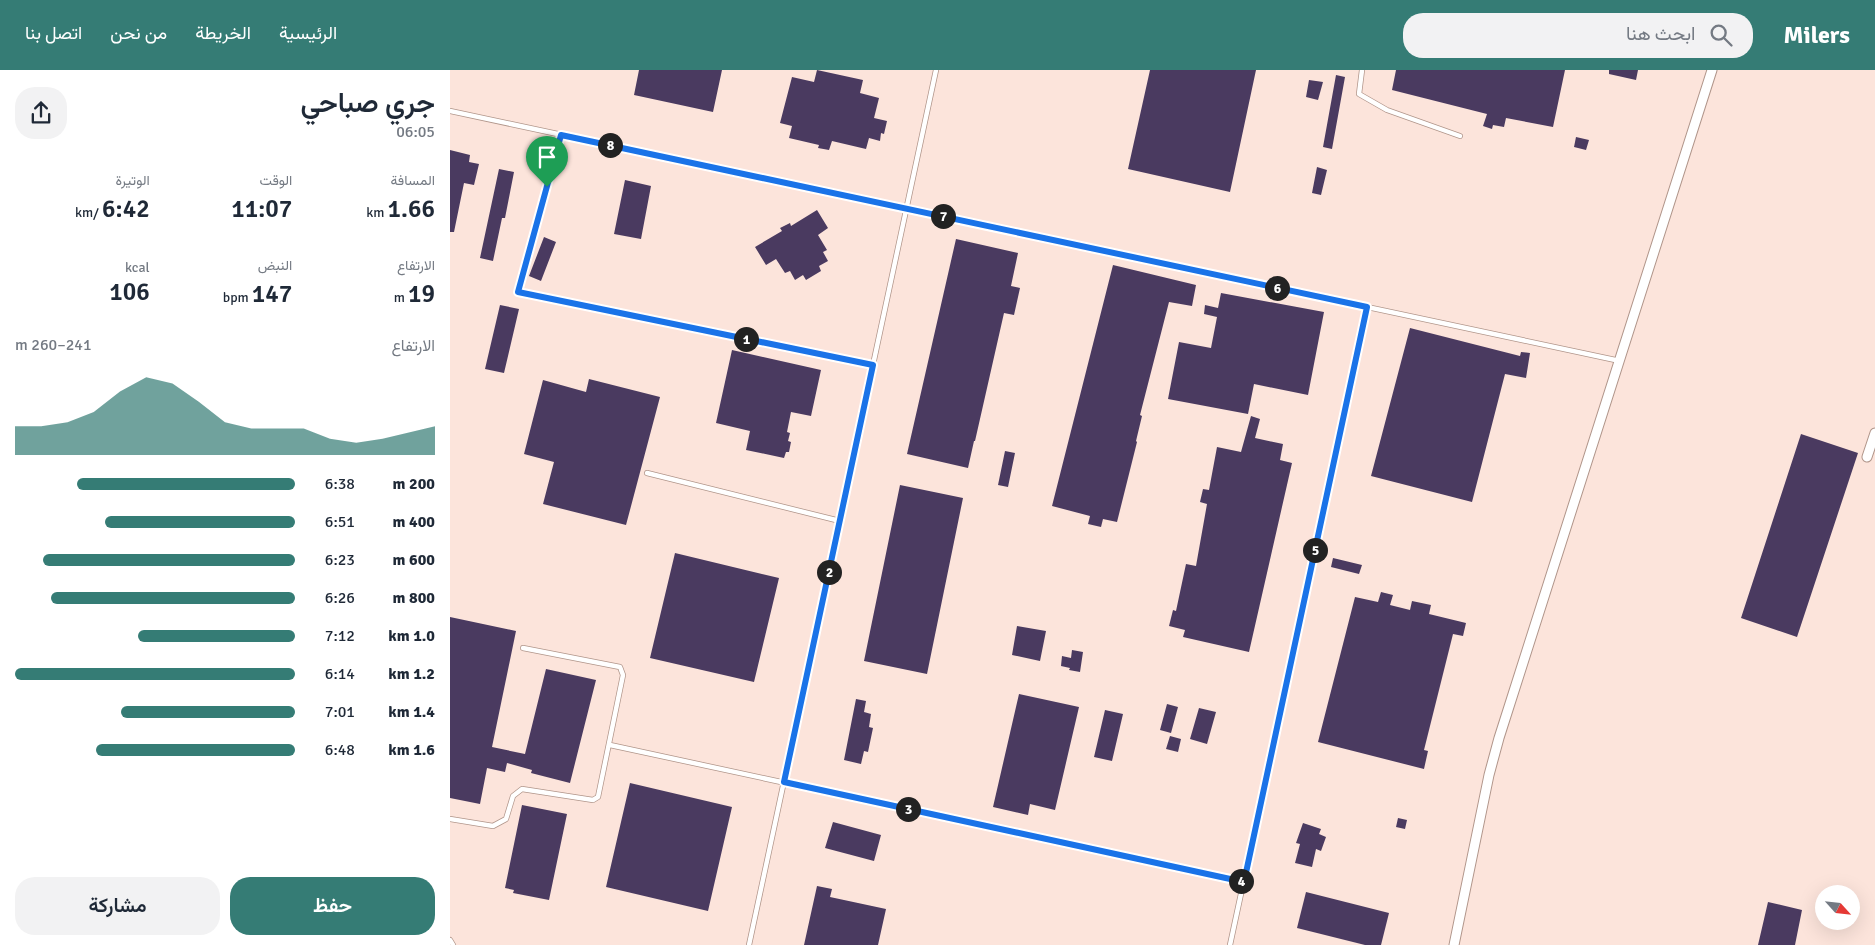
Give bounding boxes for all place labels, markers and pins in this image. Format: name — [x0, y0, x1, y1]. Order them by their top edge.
pin: 8 — [598, 132, 622, 158]
pin — [526, 136, 568, 187]
pin: 7 — [930, 204, 956, 228]
pin: 6 — [1264, 276, 1290, 300]
pin: 1 — [734, 326, 758, 352]
pin: 5 — [1302, 538, 1328, 562]
pin: 2 — [816, 560, 842, 584]
pin: 3 — [896, 796, 920, 822]
pin: 4 — [1228, 868, 1254, 894]

